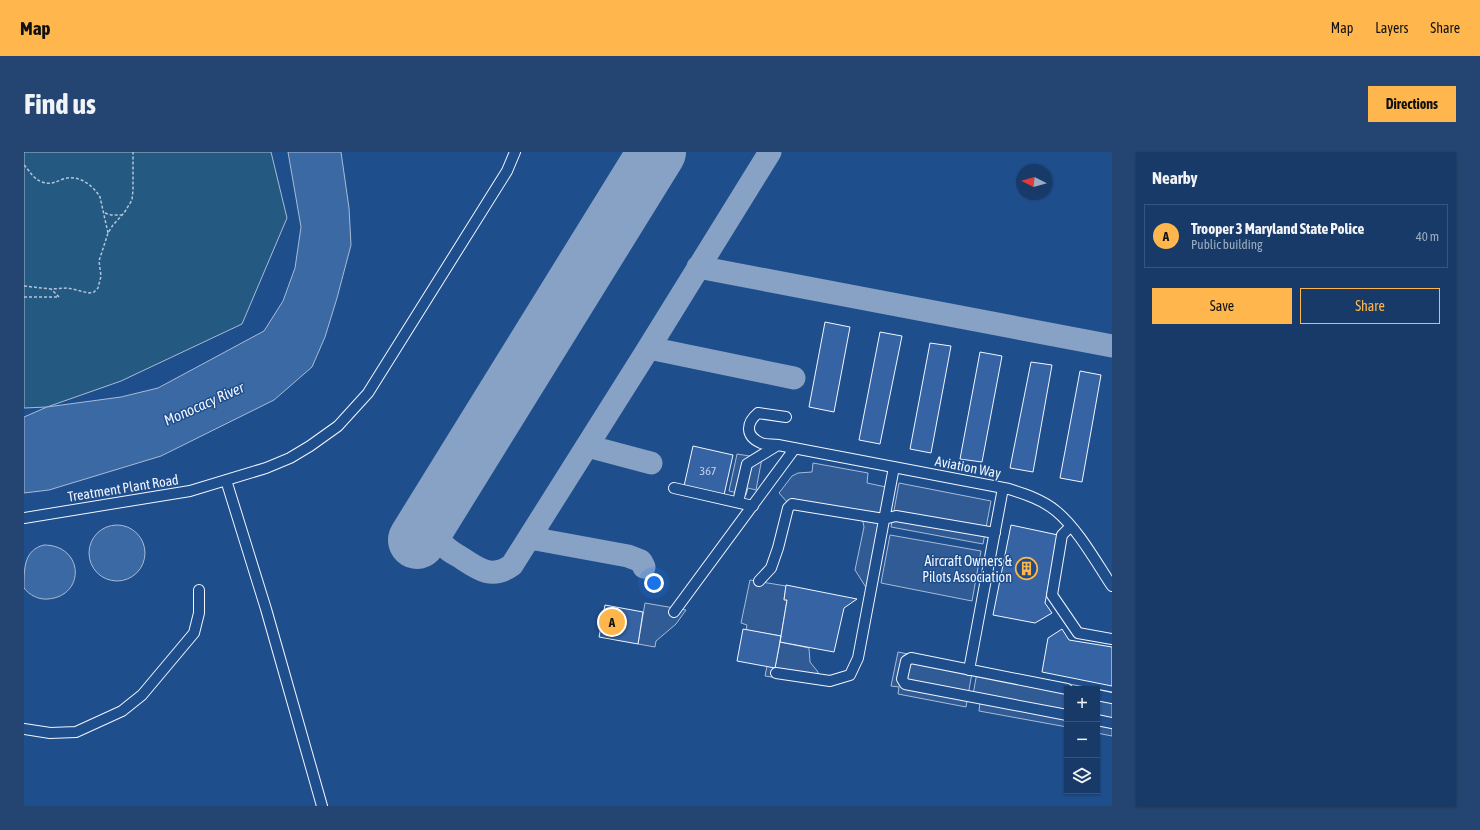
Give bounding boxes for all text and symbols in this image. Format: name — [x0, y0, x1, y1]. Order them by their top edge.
text: Map — [20, 17, 51, 39]
text: Map — [1331, 20, 1353, 36]
text: Layers — [1375, 20, 1408, 36]
text: Share — [1430, 20, 1460, 36]
button: Directions — [1368, 86, 1456, 122]
text: Find us — [24, 88, 96, 120]
north arrow — [1016, 164, 1052, 200]
text: Nearby — [1152, 168, 1198, 188]
text: Trooper 3 Maryland State Police — [1191, 220, 1364, 237]
text: A — [1163, 229, 1169, 244]
text: 40 m — [1416, 229, 1439, 244]
text: Public building — [1191, 237, 1263, 252]
button: Save — [1152, 288, 1292, 324]
button: Share — [1300, 288, 1440, 324]
water label: Monocacy River — [161, 378, 247, 429]
street label: Aviation Way — [934, 453, 1003, 481]
house number: 367 — [700, 464, 717, 478]
street label: Treatment Plant Road — [66, 471, 180, 505]
place label: Aircraft Owners & Pilots Association — [922, 553, 1013, 585]
building icon: Aircraft Owners & Pilots Association — [1014, 556, 1040, 582]
your location — [644, 573, 664, 593]
pin: A — [599, 607, 625, 637]
map controls — [1064, 686, 1100, 794]
button: + — [1064, 686, 1100, 722]
button: − — [1064, 722, 1100, 758]
button: layers — [1064, 758, 1100, 794]

